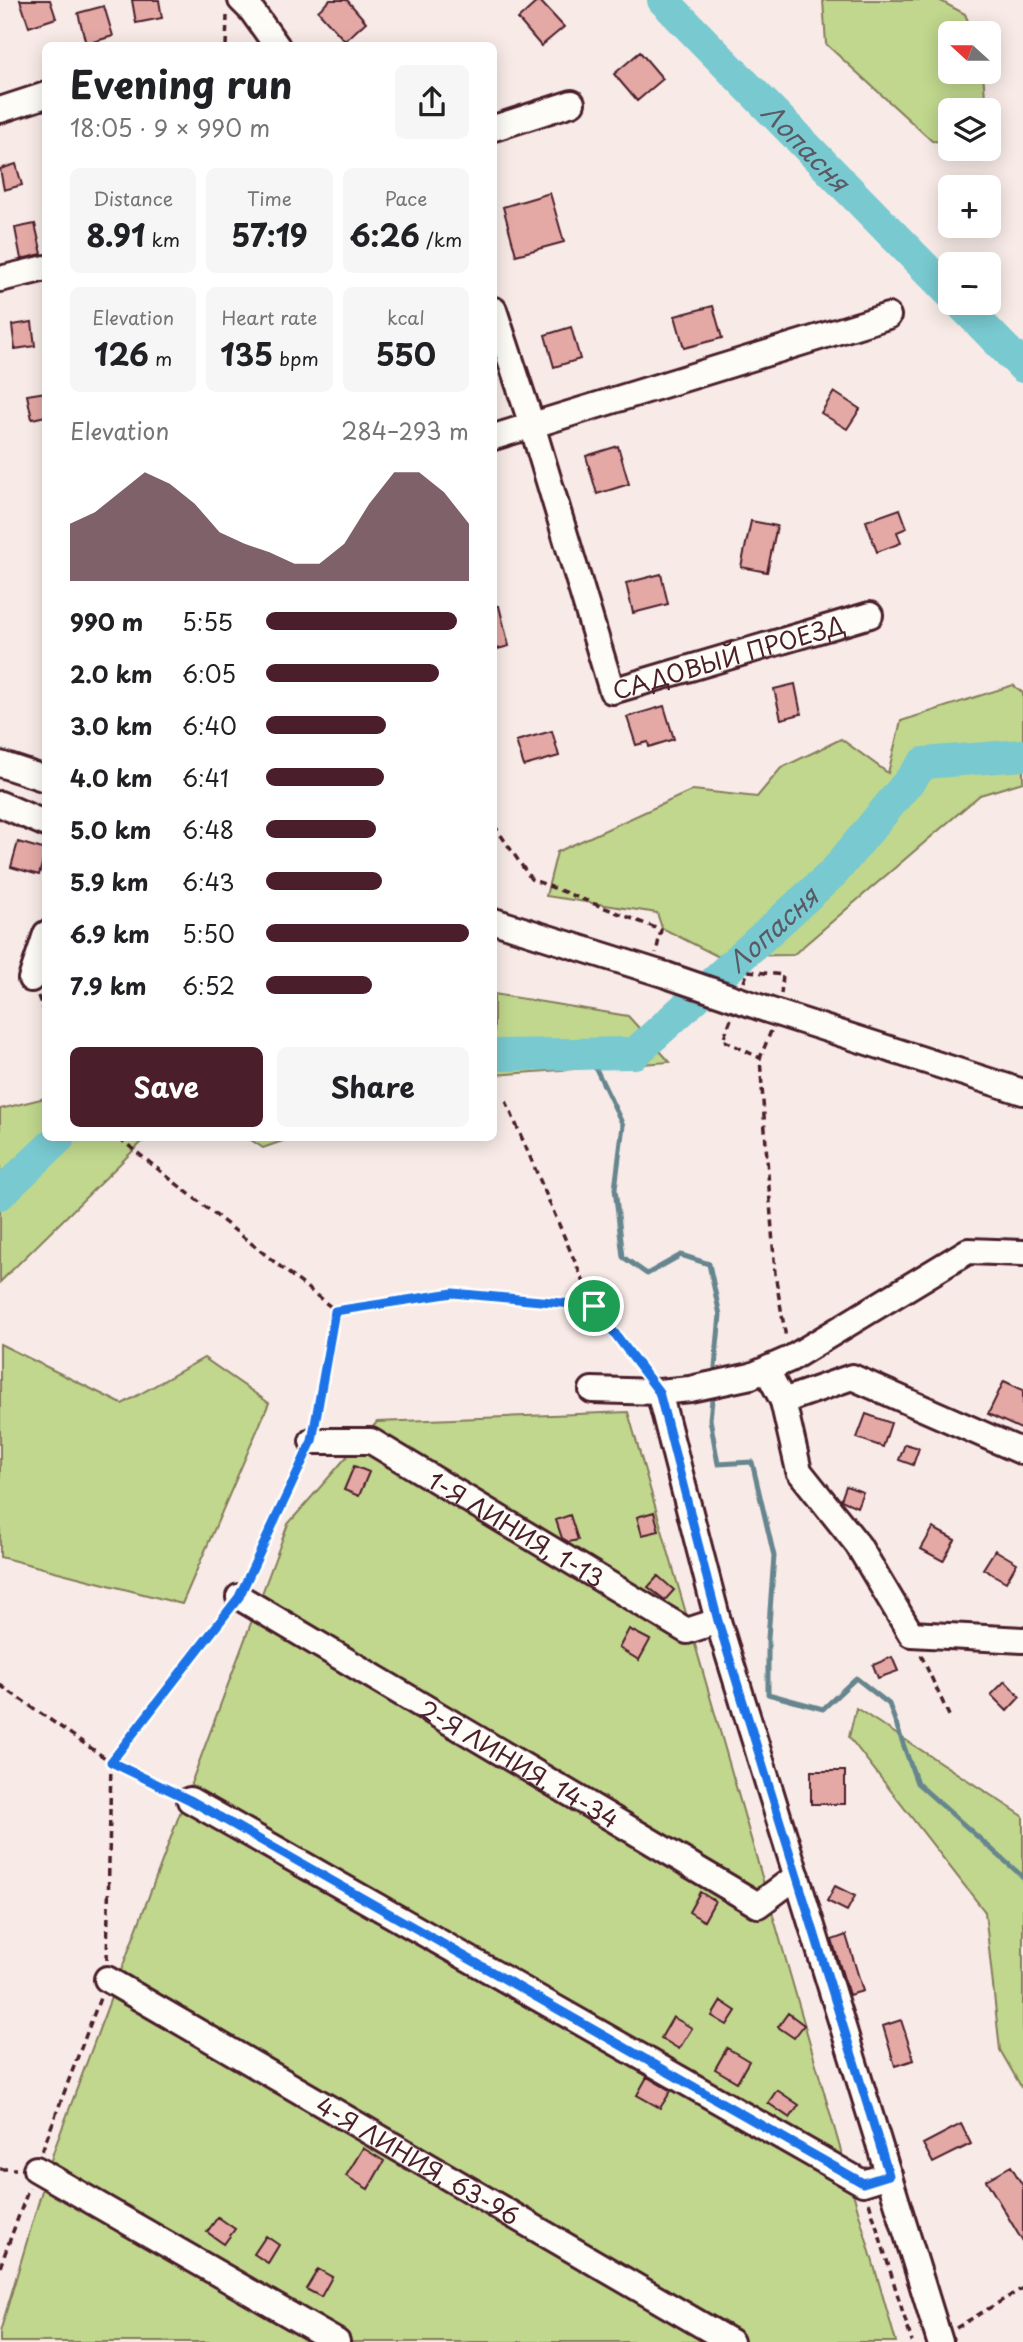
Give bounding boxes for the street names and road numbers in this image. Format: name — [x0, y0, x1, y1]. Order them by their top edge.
street label: САДОВЫЙ ПРОЕЗД — [608, 606, 848, 708]
street label: 1-Я ЛИНИЯ, 1-13 — [422, 1462, 612, 1596]
street label: 2-Я ЛИНИЯ, 14-34 — [413, 1690, 626, 1837]
street label: 4-Я ЛИНИЯ, 63-96 — [310, 2087, 527, 2233]

